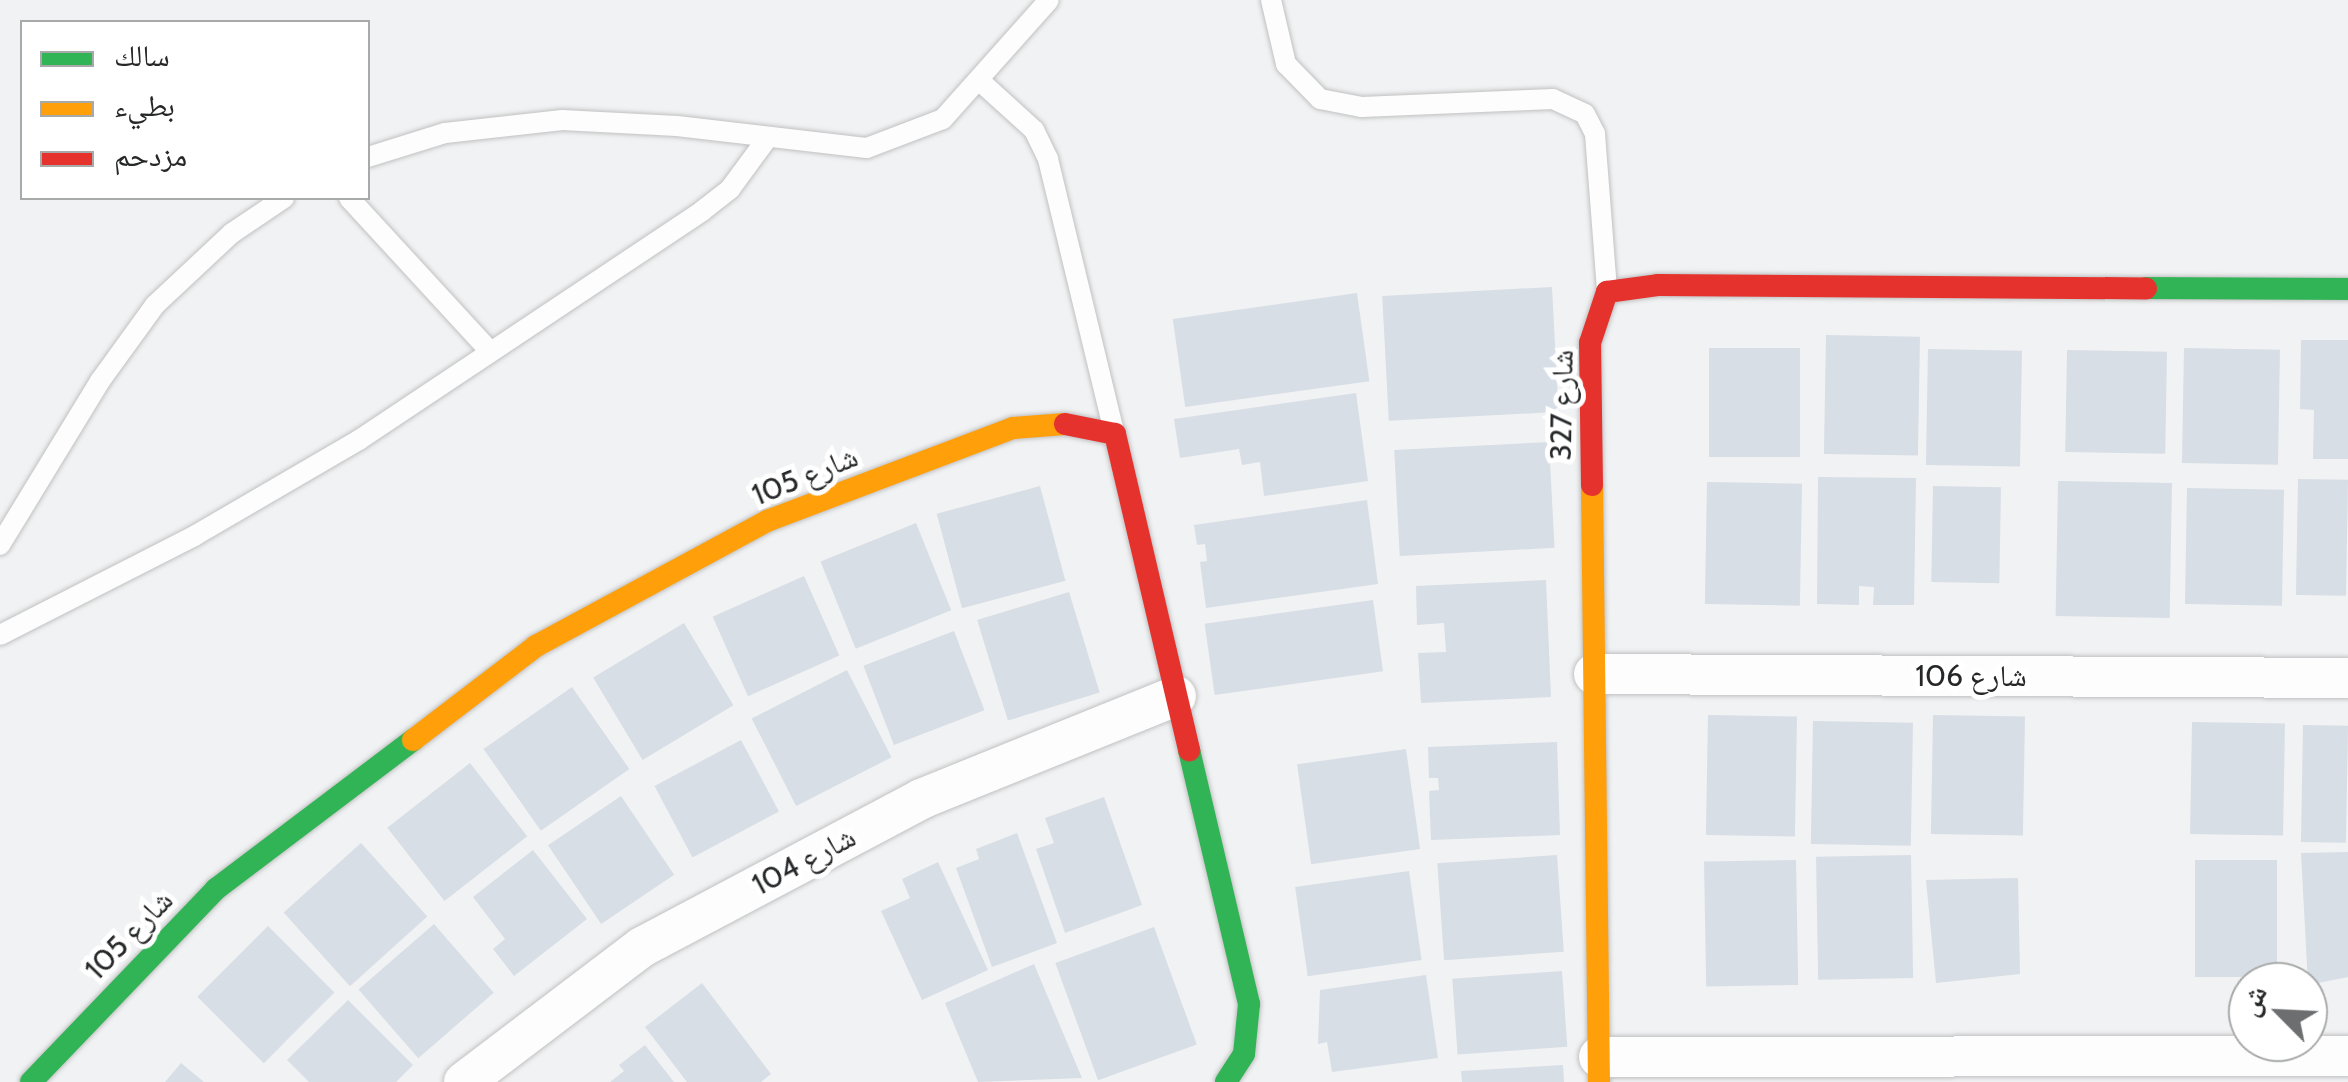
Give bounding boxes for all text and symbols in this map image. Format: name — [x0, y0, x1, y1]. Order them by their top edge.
legend — [20, 20, 370, 200]
text: سالك — [114, 37, 170, 74]
text: بطيء — [114, 87, 175, 124]
text: مزدحم — [114, 137, 187, 174]
street label: شارع 327 — [1543, 349, 1581, 461]
street label: شارع 105 — [747, 439, 863, 513]
street label: شارع 106 — [1915, 658, 2027, 694]
street label: شارع 104 — [746, 819, 862, 903]
street label: شارع 105 — [78, 883, 180, 987]
north arrow — [2228, 962, 2328, 1062]
text: ش — [2231, 980, 2274, 1021]

